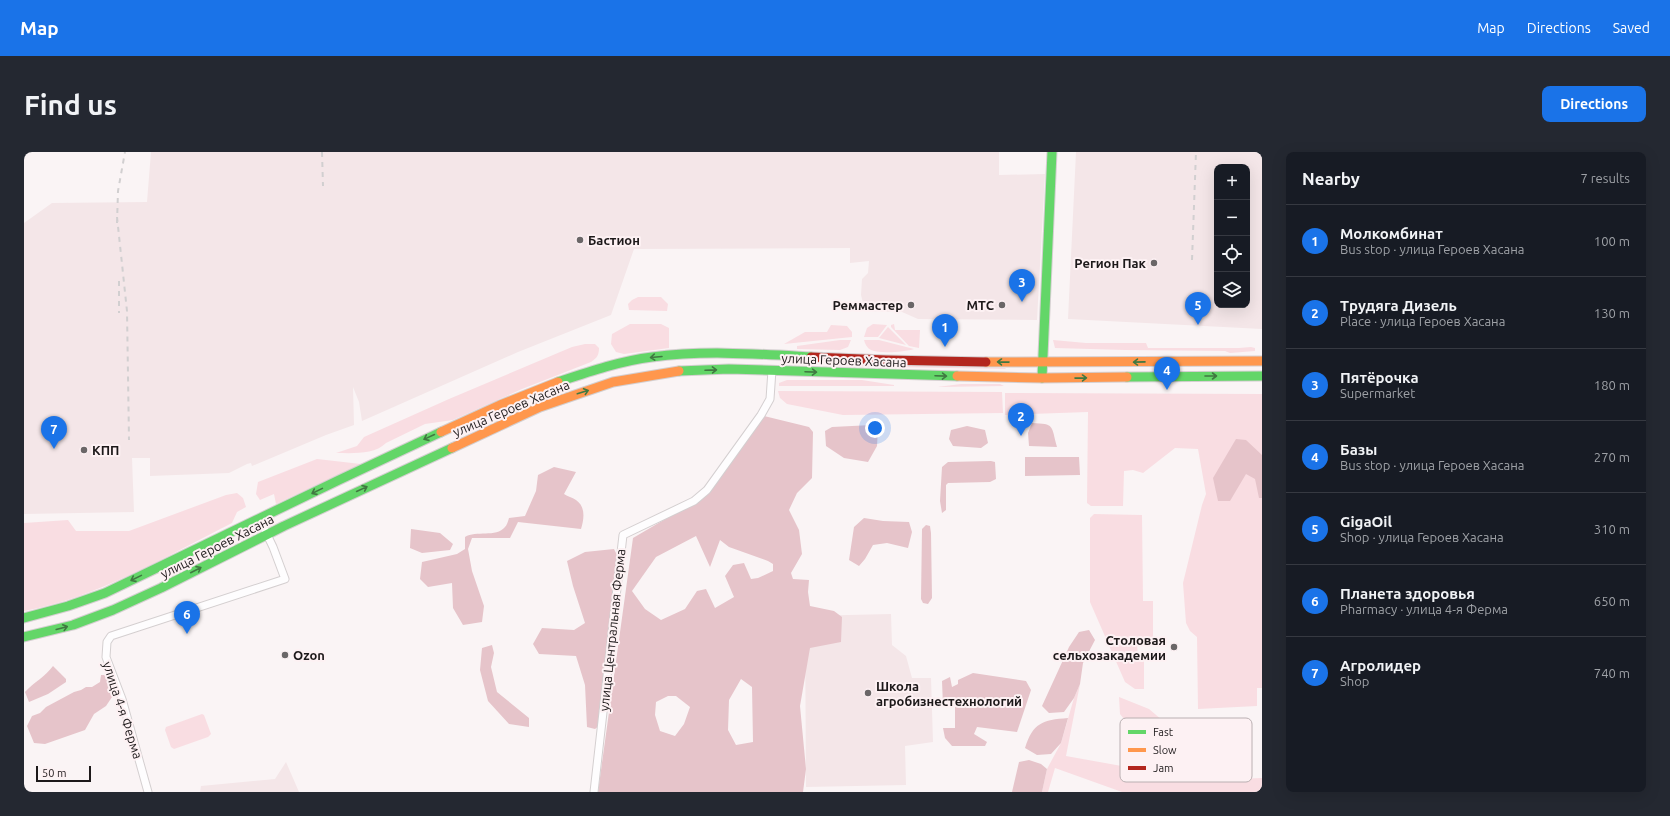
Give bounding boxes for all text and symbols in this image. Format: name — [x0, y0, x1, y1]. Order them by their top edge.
text: Map — [20, 17, 59, 39]
text: Map — [1477, 20, 1505, 36]
text: Directions — [1527, 20, 1591, 36]
text: Saved — [1613, 20, 1650, 36]
button: Directions — [1542, 86, 1646, 122]
text: Find us — [24, 89, 117, 120]
map controls — [1214, 164, 1250, 308]
button: + — [1214, 164, 1250, 200]
text: Nearby — [1302, 169, 1360, 188]
text: 7 results — [1580, 171, 1630, 185]
button: − — [1214, 200, 1250, 236]
text: Молкомбинат — [1340, 225, 1443, 242]
place label: Бастион — [588, 233, 640, 247]
text: 1 — [1311, 234, 1319, 248]
text: 100 m — [1594, 234, 1630, 248]
marker: Бастион — [575, 235, 585, 245]
button: locate — [1214, 236, 1250, 272]
text: Bus stop · улица Героев Хасана — [1340, 242, 1525, 256]
place label: Регион Пак — [1074, 256, 1147, 270]
marker: Регион Пак — [1149, 258, 1159, 268]
pin: 3 — [1009, 269, 1035, 302]
button: layers — [1214, 272, 1250, 308]
pin: 5 — [1185, 292, 1211, 325]
text: Трудяга Дизель — [1340, 297, 1457, 314]
place label: Реммастер — [832, 298, 903, 312]
place label: МТС — [966, 298, 995, 312]
marker: Реммастер — [906, 300, 916, 310]
marker: МТС — [997, 300, 1007, 310]
text: 2 — [1311, 306, 1319, 320]
text: 130 m — [1594, 306, 1630, 320]
pin: 1 — [932, 314, 958, 347]
text: Place · улица Героев Хасана — [1340, 314, 1505, 328]
street label: улица Героев Хасана — [781, 351, 907, 369]
one-way arrow — [650, 353, 663, 361]
pin: 4 — [1154, 357, 1180, 390]
one-way arrow — [997, 358, 1010, 366]
one-way arrow — [1133, 358, 1146, 366]
one-way arrow — [704, 366, 717, 374]
one-way arrow — [804, 368, 817, 375]
text: Пятёрочка — [1340, 369, 1419, 386]
one-way arrow — [934, 372, 947, 380]
one-way arrow — [1204, 372, 1217, 380]
one-way arrow — [1074, 374, 1087, 382]
street label: улица Героев Хасана — [451, 377, 571, 439]
text: 3 — [1311, 378, 1319, 392]
text: 180 m — [1594, 378, 1630, 392]
text: Supermarket — [1340, 386, 1415, 400]
one-way arrow — [577, 387, 589, 395]
pin: 2 — [1008, 403, 1034, 436]
pin: 7 — [41, 416, 67, 449]
your location — [865, 418, 885, 438]
one-way arrow — [423, 434, 435, 441]
text: Базы — [1340, 441, 1377, 458]
place label: КПП — [92, 443, 119, 457]
marker: КПП — [79, 445, 89, 455]
text: 4 — [1311, 450, 1319, 464]
text: 270 m — [1594, 450, 1630, 464]
text: Bus stop · улица Героев Хасана — [1340, 458, 1525, 472]
one-way arrow — [356, 485, 368, 492]
one-way arrow — [311, 488, 323, 495]
street label: улица Героев Хасана — [158, 511, 276, 581]
text: GigaOil — [1340, 513, 1392, 530]
text: 5 — [1311, 522, 1319, 536]
text: 310 m — [1594, 522, 1630, 536]
text: Shop · улица Героев Хасана — [1340, 530, 1504, 544]
street label: улица Центральная Ферма — [597, 548, 627, 712]
one-way arrow — [190, 566, 202, 573]
one-way arrow — [130, 575, 142, 582]
text: Планета здоровья — [1340, 585, 1475, 602]
text: 6 — [1311, 594, 1319, 608]
text: 650 m — [1594, 594, 1630, 608]
pin: 6 — [174, 601, 200, 634]
text: Pharmacy · улица 4-я Ферма — [1340, 602, 1508, 616]
one-way arrow — [55, 624, 68, 631]
place label: Столовая сельхозакадемии — [1053, 633, 1166, 662]
marker: Столовая сельхозакадемии — [1169, 642, 1179, 652]
place label: Ozon — [293, 648, 325, 662]
marker: Ozon — [280, 650, 290, 660]
text: Агролидер — [1340, 657, 1421, 674]
street label: улица 4-я Ферма — [101, 659, 145, 761]
text: 7 — [1311, 666, 1319, 680]
text: 740 m — [1594, 666, 1630, 680]
text: Shop — [1340, 674, 1369, 688]
place label: Школа агробизнестехнологий — [876, 679, 1022, 708]
marker: Школа агробизнестехнологий — [863, 688, 873, 698]
legend — [1120, 718, 1252, 782]
text: Fast — [1153, 726, 1174, 738]
text: Slow — [1153, 744, 1177, 756]
text: Jam — [1153, 762, 1174, 774]
scale bar — [36, 764, 91, 783]
text: 50 m — [42, 767, 66, 779]

